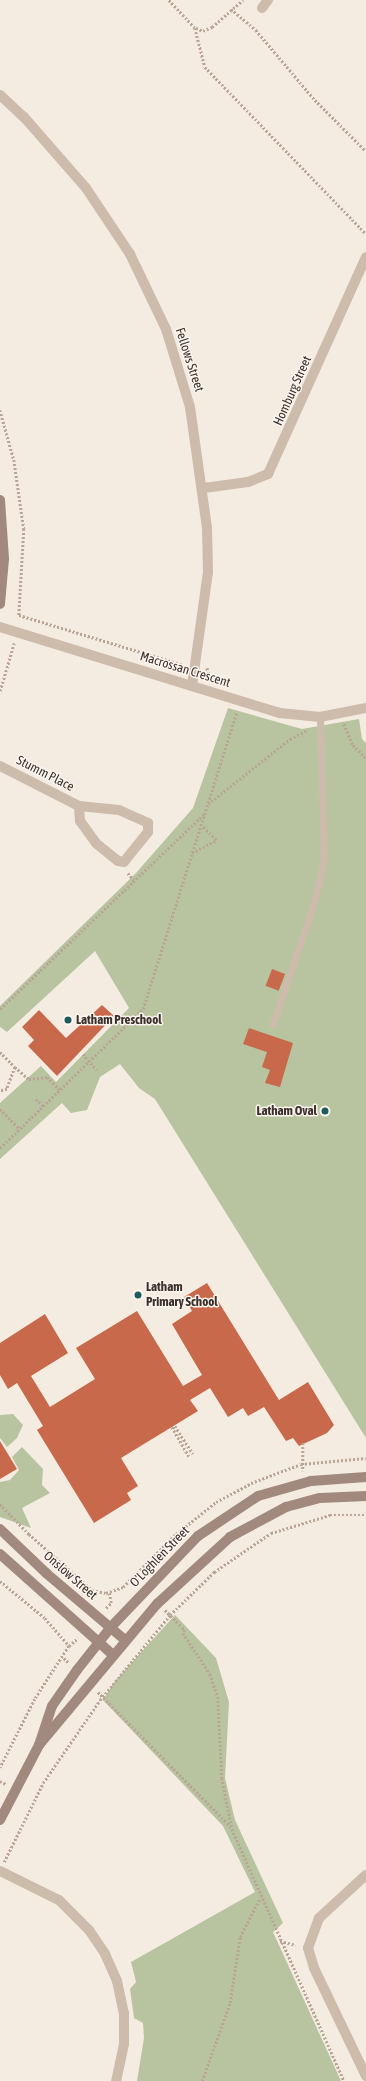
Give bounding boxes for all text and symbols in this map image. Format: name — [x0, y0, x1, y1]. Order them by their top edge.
street label: Fellows Street — [171, 326, 207, 394]
street label: Homburg Street — [271, 354, 315, 428]
street label: Macrossan Crescent — [138, 649, 232, 691]
street label: Stumm Place — [14, 753, 76, 795]
place label: Latham Preschool — [76, 1012, 162, 1028]
marker: Latham Preschool — [63, 1015, 73, 1025]
place label: Latham Oval — [256, 1103, 317, 1119]
marker: Latham Oval — [320, 1106, 330, 1116]
place label: Latham Primary School — [146, 1280, 218, 1311]
marker: Latham Primary School — [133, 1290, 143, 1300]
street label: O'Loghlen Street — [127, 1523, 193, 1591]
street label: Onslow Street — [40, 1549, 100, 1603]

